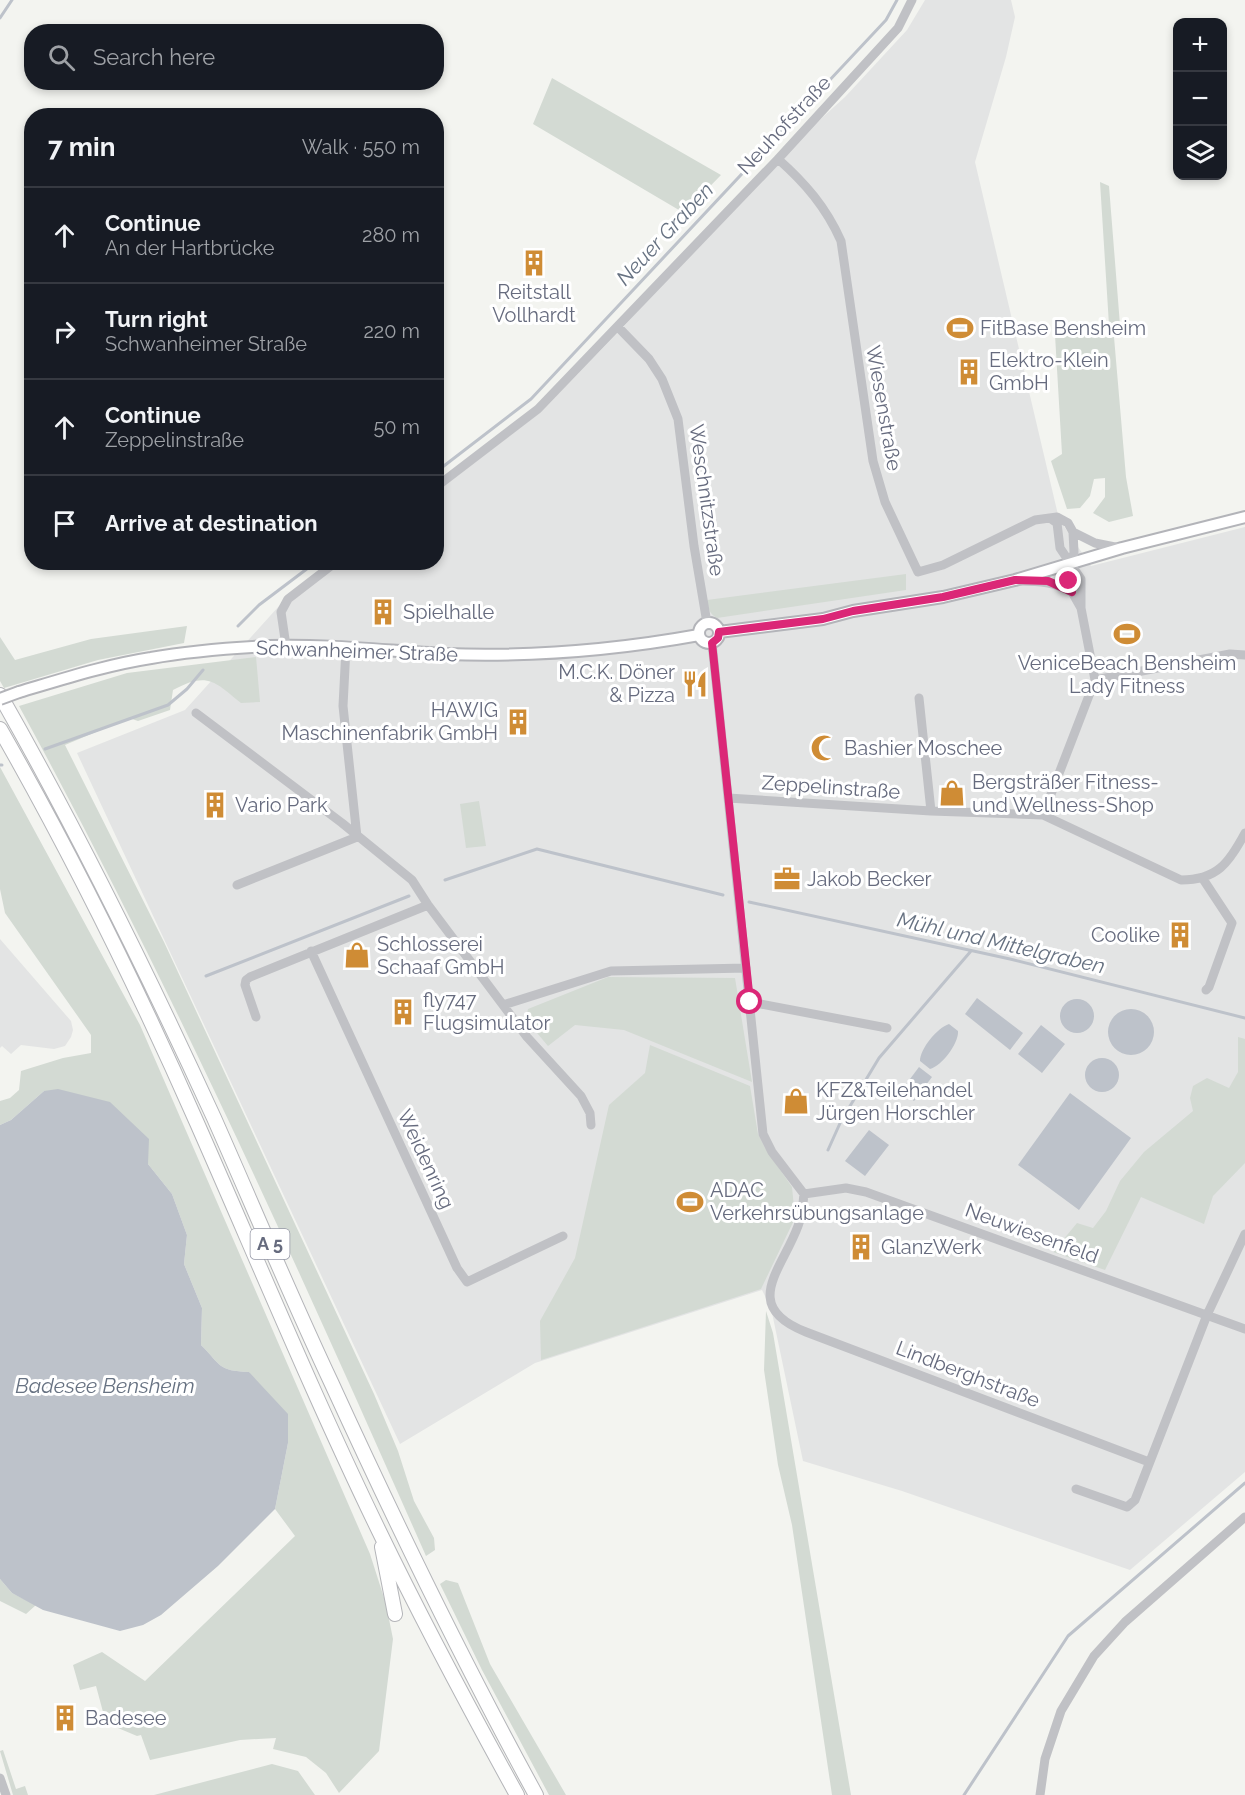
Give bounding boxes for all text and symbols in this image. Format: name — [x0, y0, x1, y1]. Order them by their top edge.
map controls — [1173, 18, 1227, 180]
button: + — [1173, 18, 1227, 72]
search box — [24, 24, 444, 90]
icon: search — [45, 41, 78, 74]
text: Search here — [93, 44, 215, 70]
street label: Neuhofstraße — [732, 71, 836, 179]
button: − — [1173, 72, 1227, 126]
button: layers — [1173, 126, 1227, 180]
text: 7 min — [48, 132, 115, 162]
text: Walk · 550 m — [302, 135, 420, 159]
water label: Neuer Graben — [611, 177, 718, 290]
text: Continue — [105, 210, 201, 236]
icon: ahead — [48, 219, 81, 252]
text: 280 m — [362, 223, 420, 247]
text: An der Hartbrücke — [105, 236, 274, 260]
building icon: Reitstall Vollhardt — [519, 248, 549, 278]
place label: Reitstall Vollhardt — [492, 280, 576, 327]
text: Turn right — [105, 306, 208, 332]
sports icon: FitBase Bensheim — [945, 313, 975, 343]
icon: right — [48, 315, 81, 348]
place label: FitBase Bensheim — [980, 316, 1146, 340]
text: 220 m — [363, 319, 420, 343]
text: Schwanheimer Straße — [105, 332, 307, 356]
street label: Wiesenstraße — [861, 343, 907, 473]
place label: Elektro-Klein GmbH — [989, 348, 1109, 395]
building icon: Elektro-Klein GmbH — [954, 357, 984, 387]
text: Continue — [105, 402, 201, 428]
icon: ahead — [48, 411, 81, 444]
text: 50 m — [373, 415, 420, 439]
street label: Weschnitzstraße — [684, 422, 730, 578]
text: Zeppelinstraße — [105, 428, 244, 452]
icon: arrive — [48, 507, 81, 540]
text: Arrive at destination — [105, 510, 318, 536]
route end — [1055, 567, 1081, 593]
building icon: Spielhalle — [368, 597, 398, 627]
place label: Spielhalle — [403, 600, 494, 624]
sports icon: VeniceBeach Bensheim Lady Fitness — [1112, 619, 1142, 649]
street label: Schwanheimer Straße — [256, 635, 459, 667]
place label: VeniceBeach Bensheim Lady Fitness — [1018, 651, 1236, 698]
place label: M.C.K. Döner & Pizza — [558, 660, 675, 707]
restaurant icon: M.C.K. Döner & Pizza — [680, 669, 710, 699]
place label: HAWIG Maschinenfabrik GmbH — [282, 698, 498, 745]
building icon: HAWIG Maschinenfabrik GmbH — [503, 707, 533, 737]
mosque icon: Bashier Moschee — [809, 733, 839, 763]
place label: Bashier Moschee — [844, 736, 1003, 760]
street label: Zeppelinstraße — [761, 770, 901, 804]
place label: Bergsträßer Fitness- und Wellness-Shop — [972, 770, 1159, 817]
shop icon: Bergsträßer Fitness- und Wellness-Shop — [937, 778, 967, 808]
building icon: Vario Park — [200, 790, 230, 820]
place label: Vario Park — [235, 793, 328, 817]
office icon: Jakob Becker — [772, 864, 802, 894]
place label: Jakob Becker — [807, 867, 932, 891]
water label: Mühl und Mittelgraben — [895, 906, 1107, 979]
building icon: Coolike — [1165, 920, 1195, 950]
place label: Coolike — [1091, 923, 1160, 947]
place label: Schlosserei Schaaf GmbH — [377, 932, 504, 979]
shop icon: Schlosserei Schaaf GmbH — [342, 940, 372, 970]
place label: fly747 Flugsimulator — [423, 988, 550, 1035]
route start — [736, 988, 762, 1014]
building icon: fly747 Flugsimulator — [388, 997, 418, 1027]
place label: KFZ&Teilehandel Jürgen Horschler — [816, 1078, 975, 1125]
shop icon: KFZ&Teilehandel Jürgen Horschler — [781, 1086, 811, 1116]
street label: Weidenring — [393, 1105, 459, 1213]
place label: ADAC Verkehrsübungsanlage — [710, 1178, 924, 1225]
sports icon: ADAC Verkehrsübungsanlage — [675, 1187, 705, 1217]
street label: Neuwiesenfeld — [962, 1198, 1102, 1268]
road number: A 5 — [250, 1229, 290, 1259]
building icon: GlanzWerk — [846, 1232, 876, 1262]
place label: GlanzWerk — [881, 1235, 982, 1259]
street label: Lindberghstraße — [893, 1336, 1043, 1413]
water label: Badesee Bensheim — [15, 1373, 195, 1398]
building icon: Badesee — [50, 1703, 80, 1733]
place label: Badesee — [85, 1706, 167, 1730]

